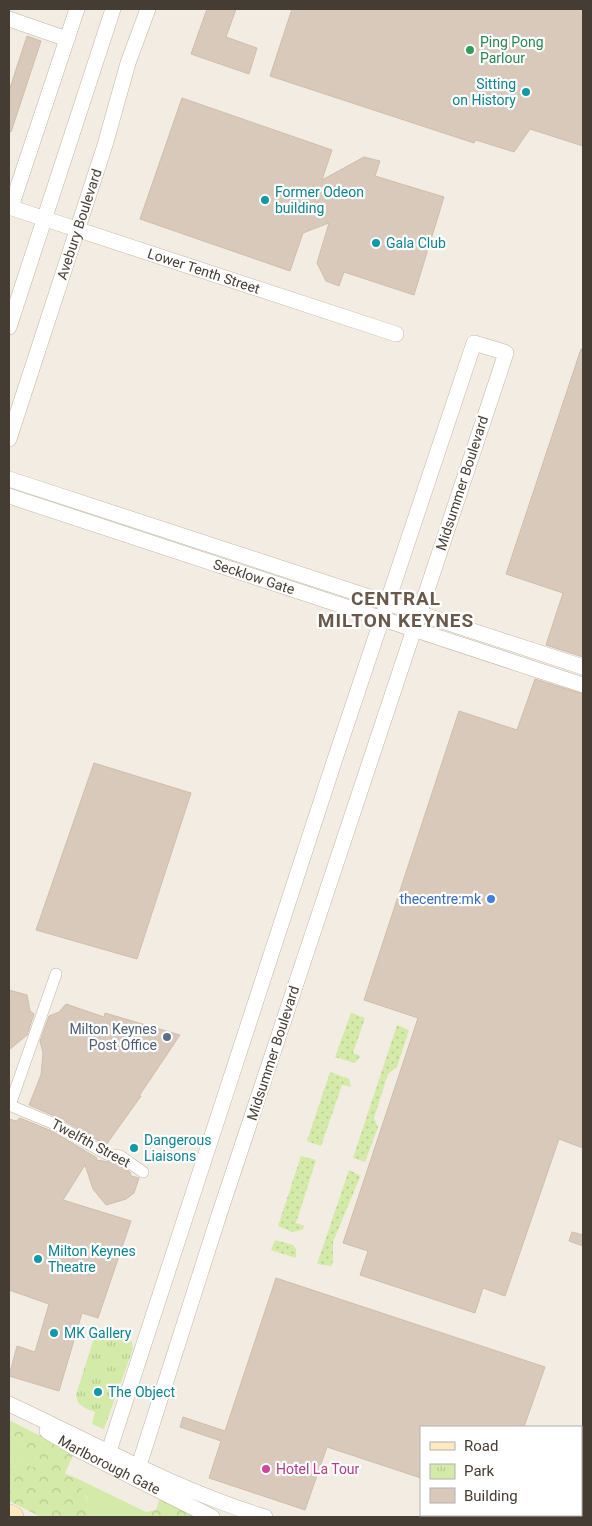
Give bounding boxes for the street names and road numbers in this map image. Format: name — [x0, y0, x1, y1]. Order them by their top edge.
street label: Avebury Boulevard — [54, 167, 105, 282]
street label: Lower Tenth Street — [146, 245, 262, 297]
street label: Midsummer Boulevard — [433, 414, 491, 552]
street label: Secklow Gate — [211, 556, 297, 598]
street label: Midsummer Boulevard — [244, 984, 302, 1122]
street label: Twelfth Street — [49, 1116, 133, 1171]
street label: Marlborough Gate — [55, 1432, 163, 1498]

